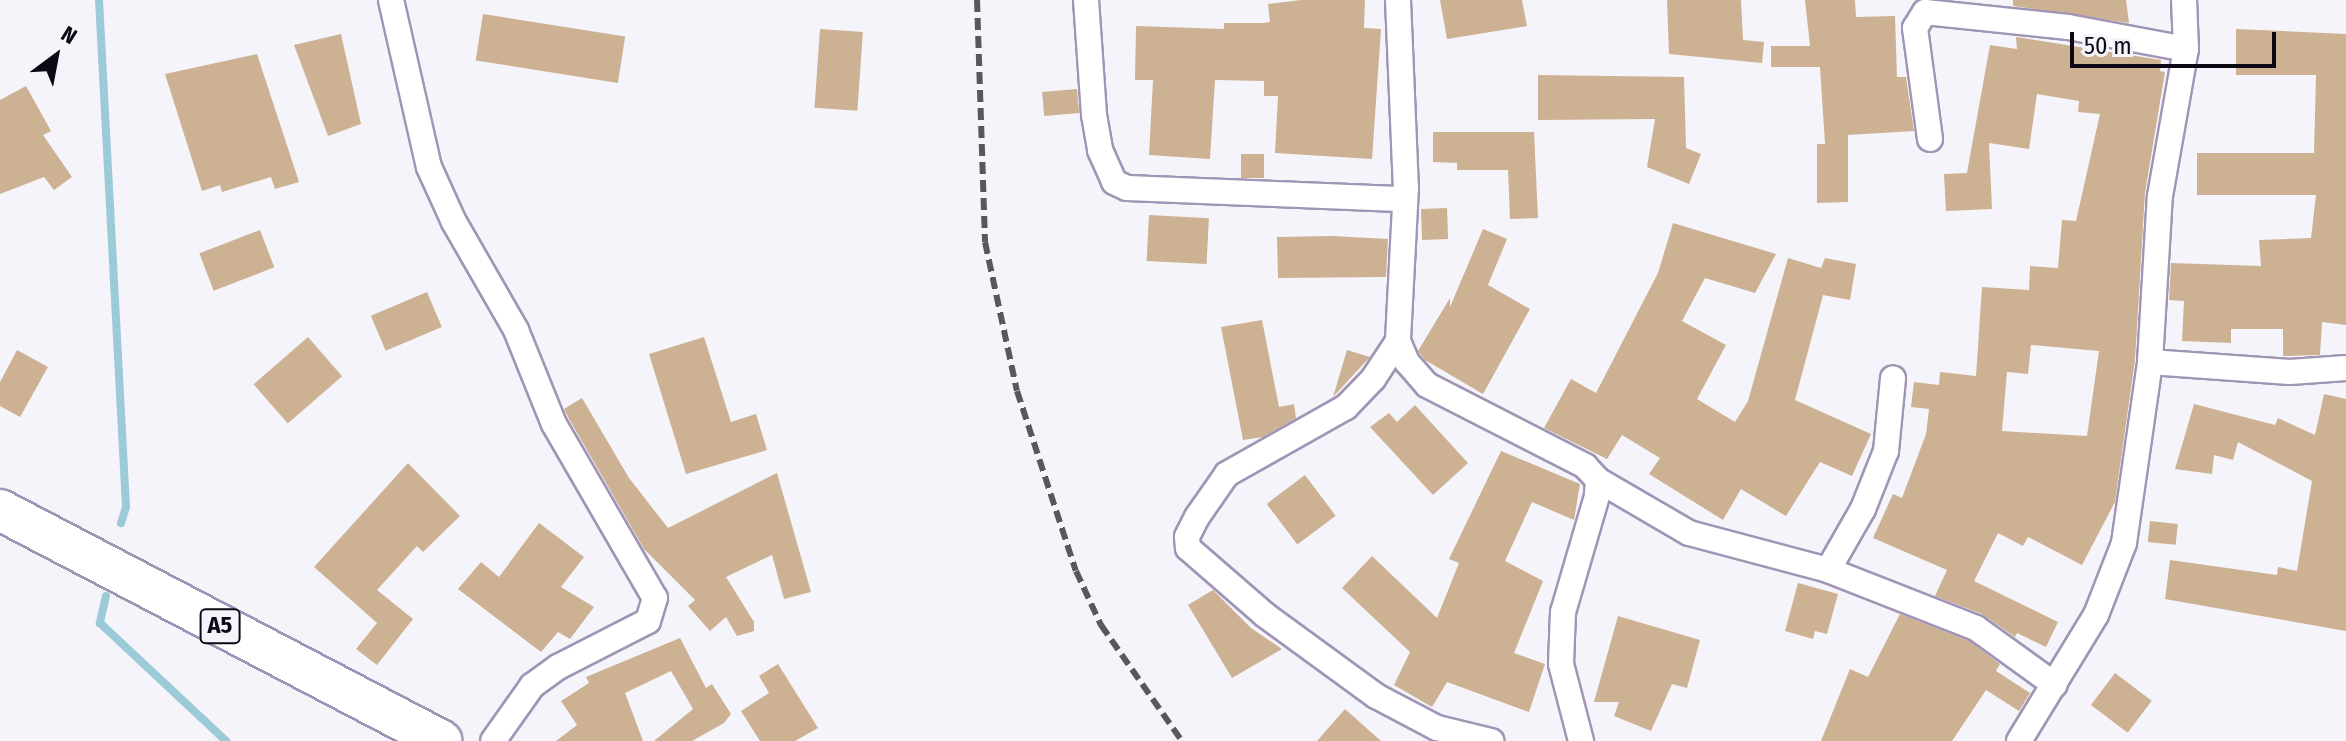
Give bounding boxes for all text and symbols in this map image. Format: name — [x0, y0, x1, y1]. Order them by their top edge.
north arrow — [16, 16, 96, 96]
scale bar — [2074, 16, 2280, 66]
text: N — [56, 20, 82, 50]
text: 50 m — [2084, 32, 2132, 60]
road number: A5 — [198, 606, 242, 646]

